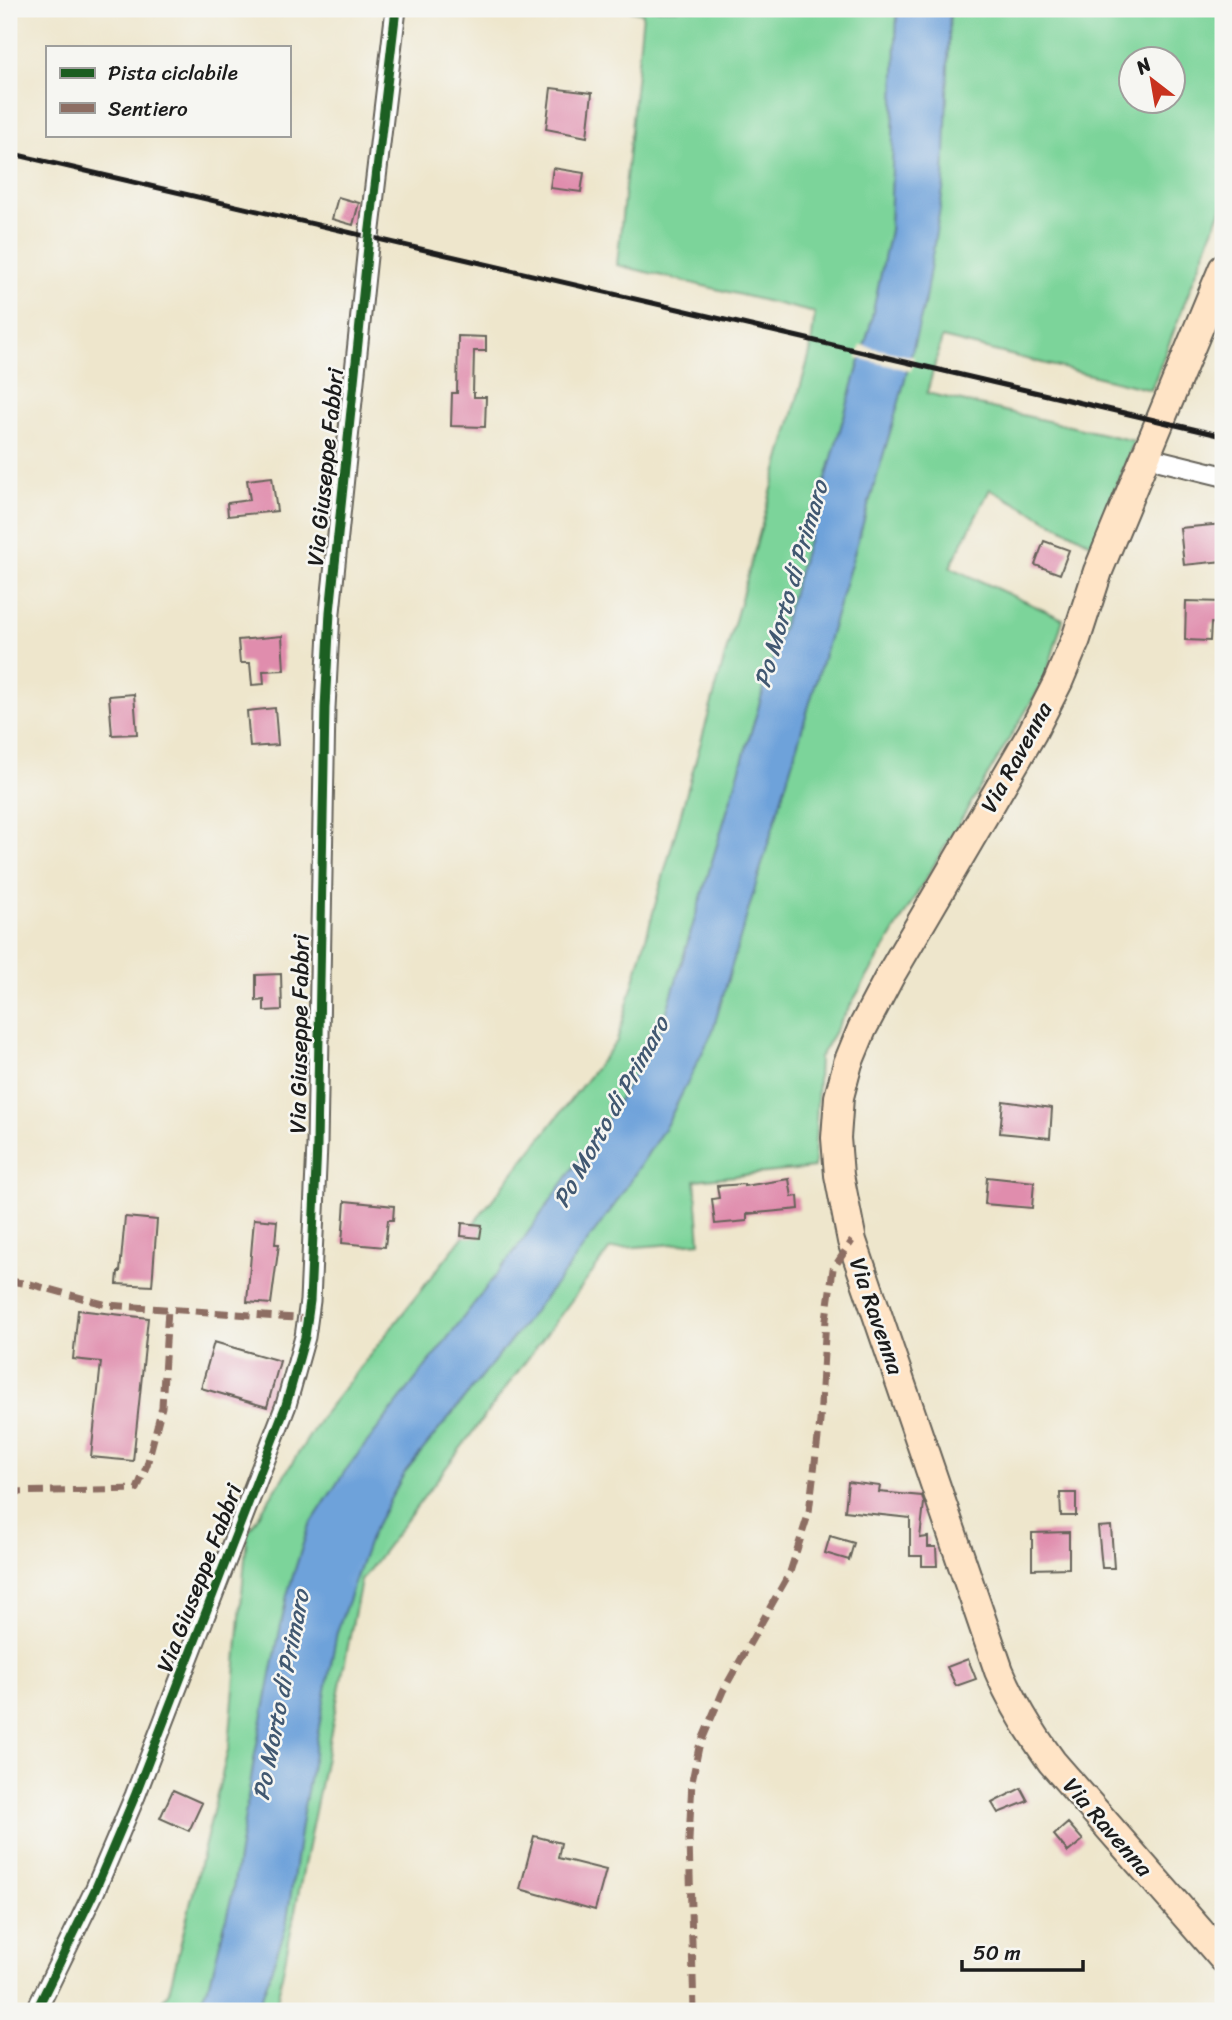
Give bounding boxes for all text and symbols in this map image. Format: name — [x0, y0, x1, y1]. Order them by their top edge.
legend — [46, 46, 290, 136]
north arrow — [1116, 46, 1186, 116]
text: N — [1129, 48, 1158, 84]
text: Pista ciclabile — [108, 54, 238, 92]
text: Sentiero — [108, 90, 188, 128]
street label: Via Giuseppe Fabbri — [295, 365, 356, 568]
water label: Po Morto di Primaro — [741, 474, 841, 692]
street label: Via Ravenna — [969, 694, 1064, 821]
street label: Via Giuseppe Fabbri — [277, 933, 322, 1134]
water label: Po Morto di Primaro — [541, 1007, 682, 1215]
street label: Via Ravenna — [837, 1252, 916, 1381]
street label: Via Giuseppe Fabbri — [145, 1477, 255, 1678]
water label: Po Morto di Primaro — [240, 1585, 322, 1804]
street label: Via Ravenna — [1052, 1768, 1163, 1887]
scale bar — [962, 1929, 1083, 1973]
text: 50 m — [973, 1934, 1021, 1972]

